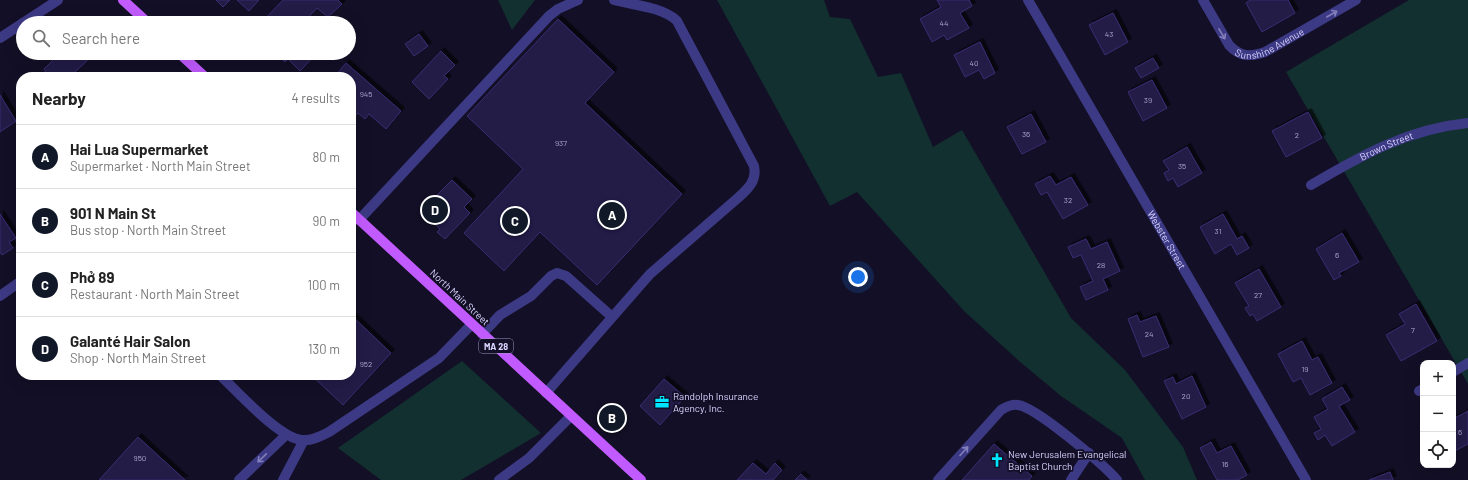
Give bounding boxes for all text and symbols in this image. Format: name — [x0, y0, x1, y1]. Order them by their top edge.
one-way arrow — [1326, 10, 1338, 17]
search box — [16, 16, 356, 60]
house number: 44 — [940, 18, 948, 28]
street label: Sunshine Avenue — [1233, 25, 1306, 61]
icon: search — [30, 27, 52, 49]
one-way arrow — [1219, 28, 1227, 40]
text: Search here — [62, 29, 140, 47]
house number: 43 — [1105, 29, 1113, 39]
house number: 40 — [970, 58, 978, 68]
text: Nearby — [32, 88, 86, 108]
house number: 945 — [360, 89, 372, 99]
text: 4 results — [292, 90, 340, 106]
house number: 39 — [1144, 95, 1152, 105]
house number: 36 — [1022, 129, 1030, 139]
street label: Brown Street — [1358, 129, 1415, 163]
house number: 2 — [1295, 130, 1299, 140]
house number: 937 — [555, 138, 567, 148]
text: Hai Lua Supermarket — [70, 140, 209, 158]
text: A — [41, 149, 49, 165]
text: 80 m — [313, 149, 340, 165]
text: Supermarket · North Main Street — [70, 158, 251, 174]
house number: 35 — [1178, 161, 1186, 171]
pin: D — [422, 195, 448, 225]
house number: 32 — [1064, 195, 1072, 205]
pin: A — [599, 200, 625, 230]
text: 901 N Main St — [70, 204, 156, 222]
pin: C — [502, 206, 528, 236]
street label: Webster Street — [1145, 208, 1189, 271]
text: B — [41, 213, 49, 229]
text: 90 m — [313, 213, 340, 229]
text: Bus stop · North Main Street — [70, 222, 226, 238]
house number: 31 — [1215, 226, 1222, 236]
house number: 6 — [1335, 250, 1339, 260]
house number: 28 — [1097, 260, 1105, 270]
street label: North Main Street — [428, 267, 492, 328]
your location — [848, 267, 868, 287]
text: Phở 89 — [70, 268, 114, 286]
text: C — [41, 277, 49, 293]
text: 100 m — [307, 277, 340, 293]
text: Restaurant · North Main Street — [70, 286, 240, 302]
house number: 27 — [1254, 290, 1262, 300]
house number: 7 — [1411, 325, 1415, 335]
house number: 24 — [1145, 329, 1153, 339]
text: Galanté Hair Salon — [70, 332, 190, 350]
road number: MA 28 — [479, 339, 513, 353]
text: D — [41, 341, 49, 357]
text: 130 m — [308, 341, 340, 357]
text: Shop · North Main Street — [70, 350, 206, 366]
house number: 952 — [360, 359, 372, 369]
map controls — [1420, 360, 1456, 468]
button: + — [1420, 360, 1456, 396]
house number: 19 — [1302, 364, 1308, 374]
place label: Randolph Insurance Agency, Inc. — [673, 390, 758, 414]
house number: 20 — [1182, 391, 1190, 401]
office icon: Randolph Insurance Agency, Inc. — [654, 394, 670, 410]
button: − — [1420, 396, 1456, 432]
pin: B — [599, 403, 625, 433]
house number: 6 — [1458, 427, 1462, 437]
button: locate — [1420, 432, 1456, 468]
one-way arrow — [960, 446, 969, 456]
place label: New Jerusalem Evangelical Baptist Church — [1008, 448, 1126, 472]
church icon: New Jerusalem Evangelical Baptist Church — [989, 452, 1005, 468]
house number: 950 — [134, 453, 146, 463]
one-way arrow — [257, 453, 268, 462]
house number: 16 — [1222, 459, 1228, 469]

